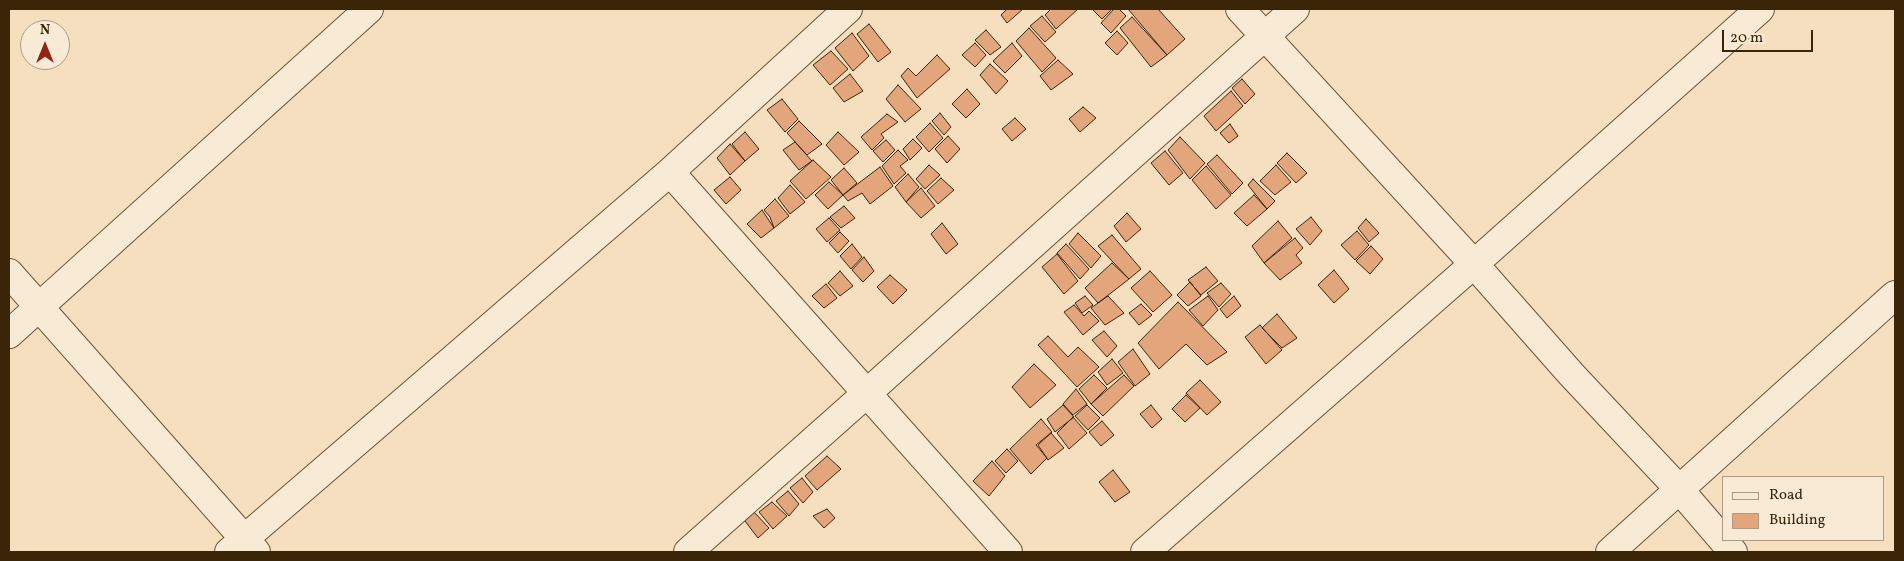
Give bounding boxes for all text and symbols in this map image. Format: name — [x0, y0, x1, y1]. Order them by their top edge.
north arrow — [20, 20, 70, 70]
scale bar — [1724, 20, 1815, 52]
text: N — [40, 21, 50, 40]
text: 20 m — [1730, 28, 1763, 49]
legend — [1722, 476, 1884, 541]
text: Road — [1769, 485, 1803, 506]
text: Building — [1769, 510, 1825, 531]

